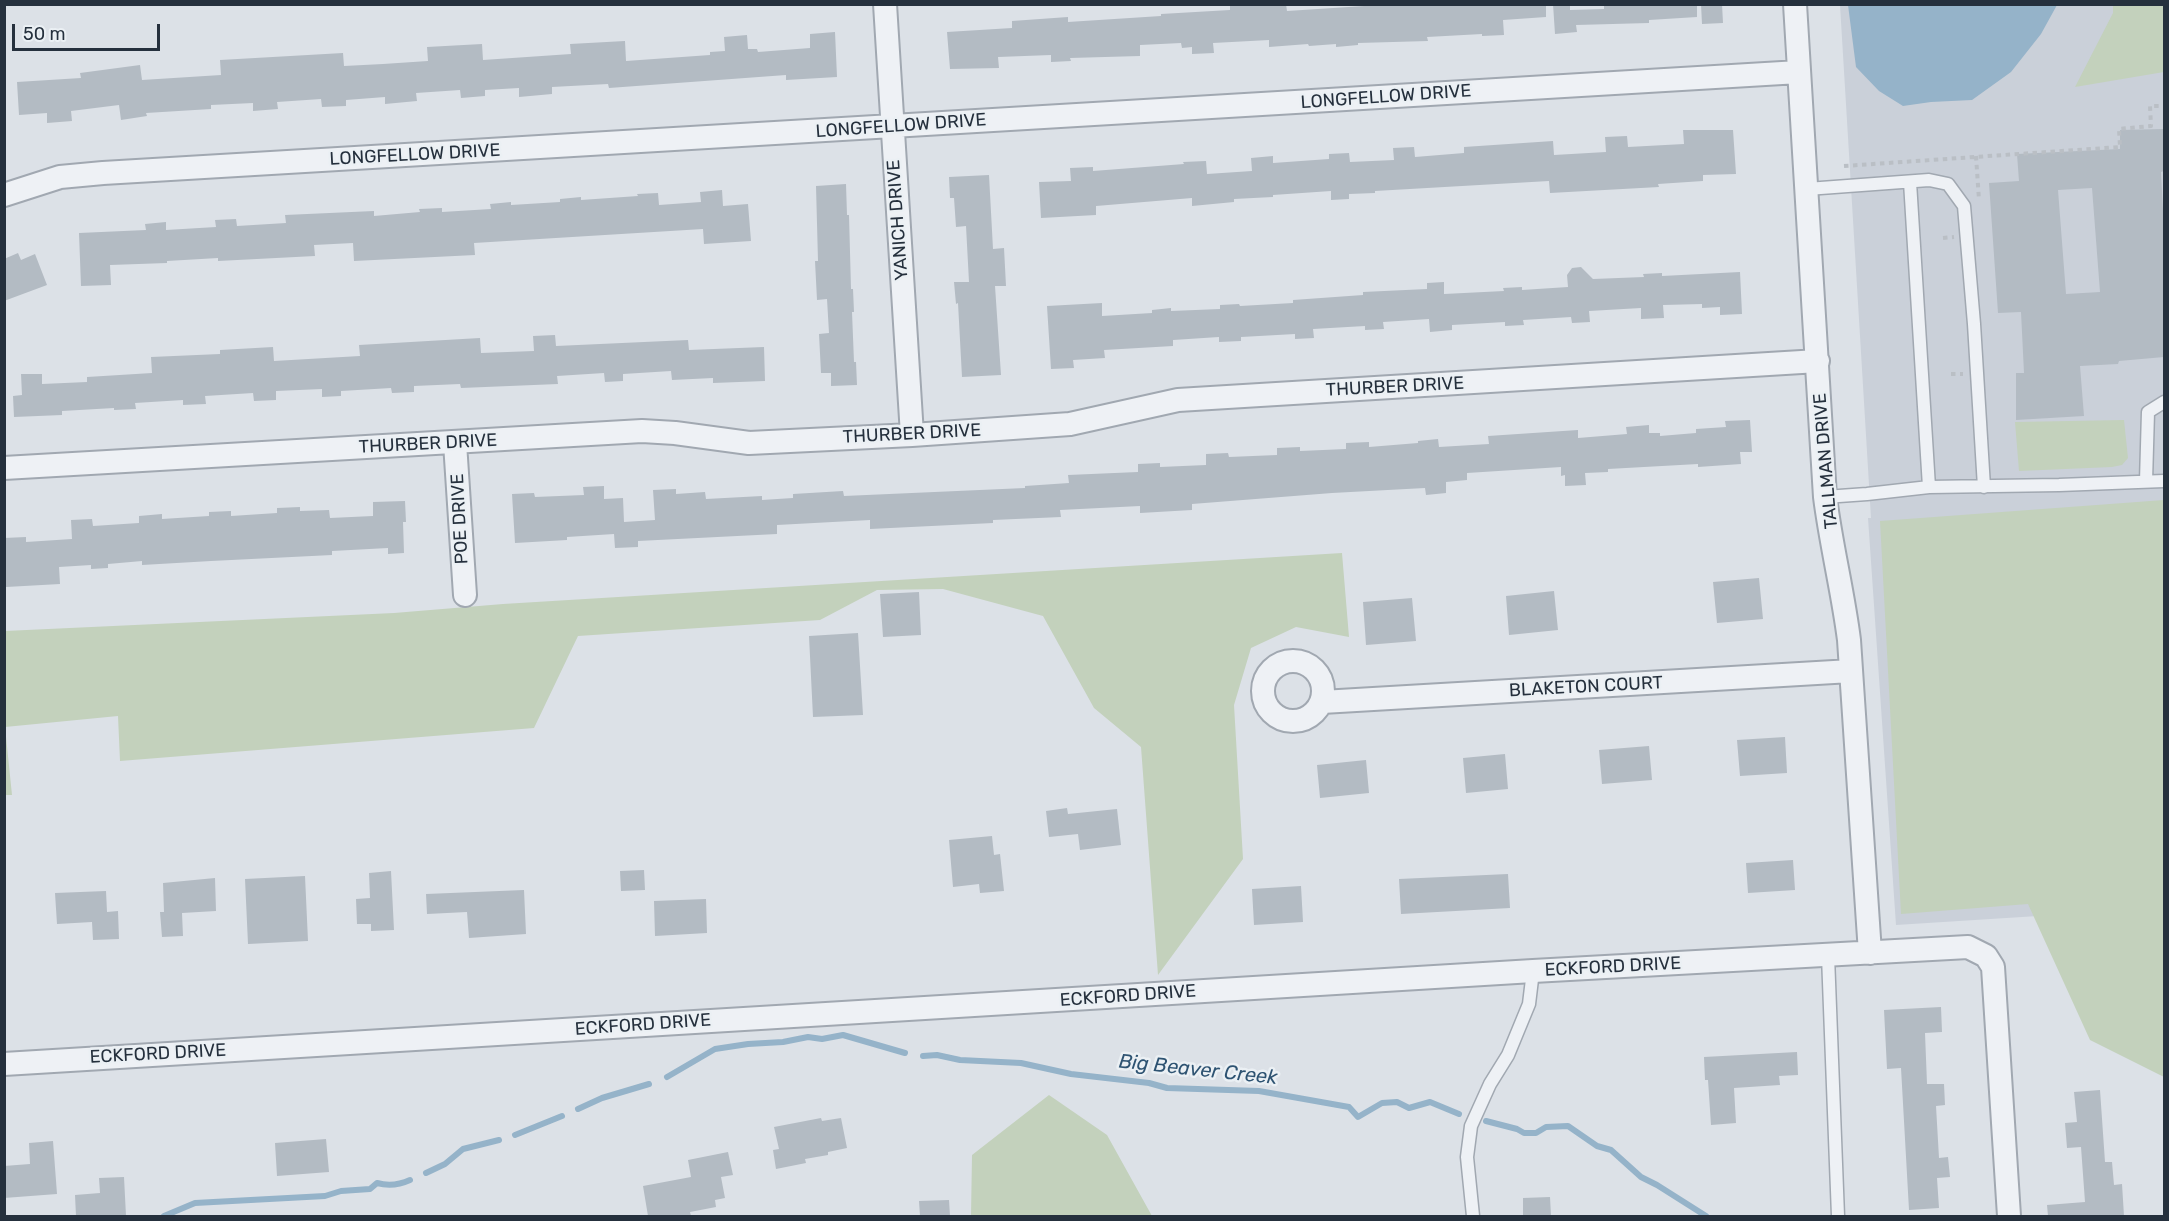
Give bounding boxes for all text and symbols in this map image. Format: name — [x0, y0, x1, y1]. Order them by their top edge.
scale bar — [15, 12, 164, 50]
text: 50 m — [23, 23, 66, 45]
street label: LONGFELLOW DRIVE — [1300, 80, 1472, 114]
street label: LONGFELLOW DRIVE — [815, 109, 987, 143]
street label: LONGFELLOW DRIVE — [329, 140, 501, 170]
street label: YANICH DRIVE — [883, 159, 913, 281]
street label: THURBER DRIVE — [1325, 373, 1465, 401]
street label: TALLMAN DRIVE — [1809, 392, 1843, 530]
street label: THURBER DRIVE — [842, 420, 982, 448]
street label: THURBER DRIVE — [358, 430, 498, 458]
street label: POE DRIVE — [447, 473, 473, 565]
street label: BLAKETON COURT — [1509, 672, 1663, 702]
street label: ECKFORD DRIVE — [1544, 953, 1682, 981]
street label: ECKFORD DRIVE — [1059, 980, 1197, 1012]
street label: ECKFORD DRIVE — [574, 1009, 712, 1041]
street label: ECKFORD DRIVE — [89, 1040, 227, 1068]
water label: Big Beaver Creek — [1117, 1050, 1279, 1090]

